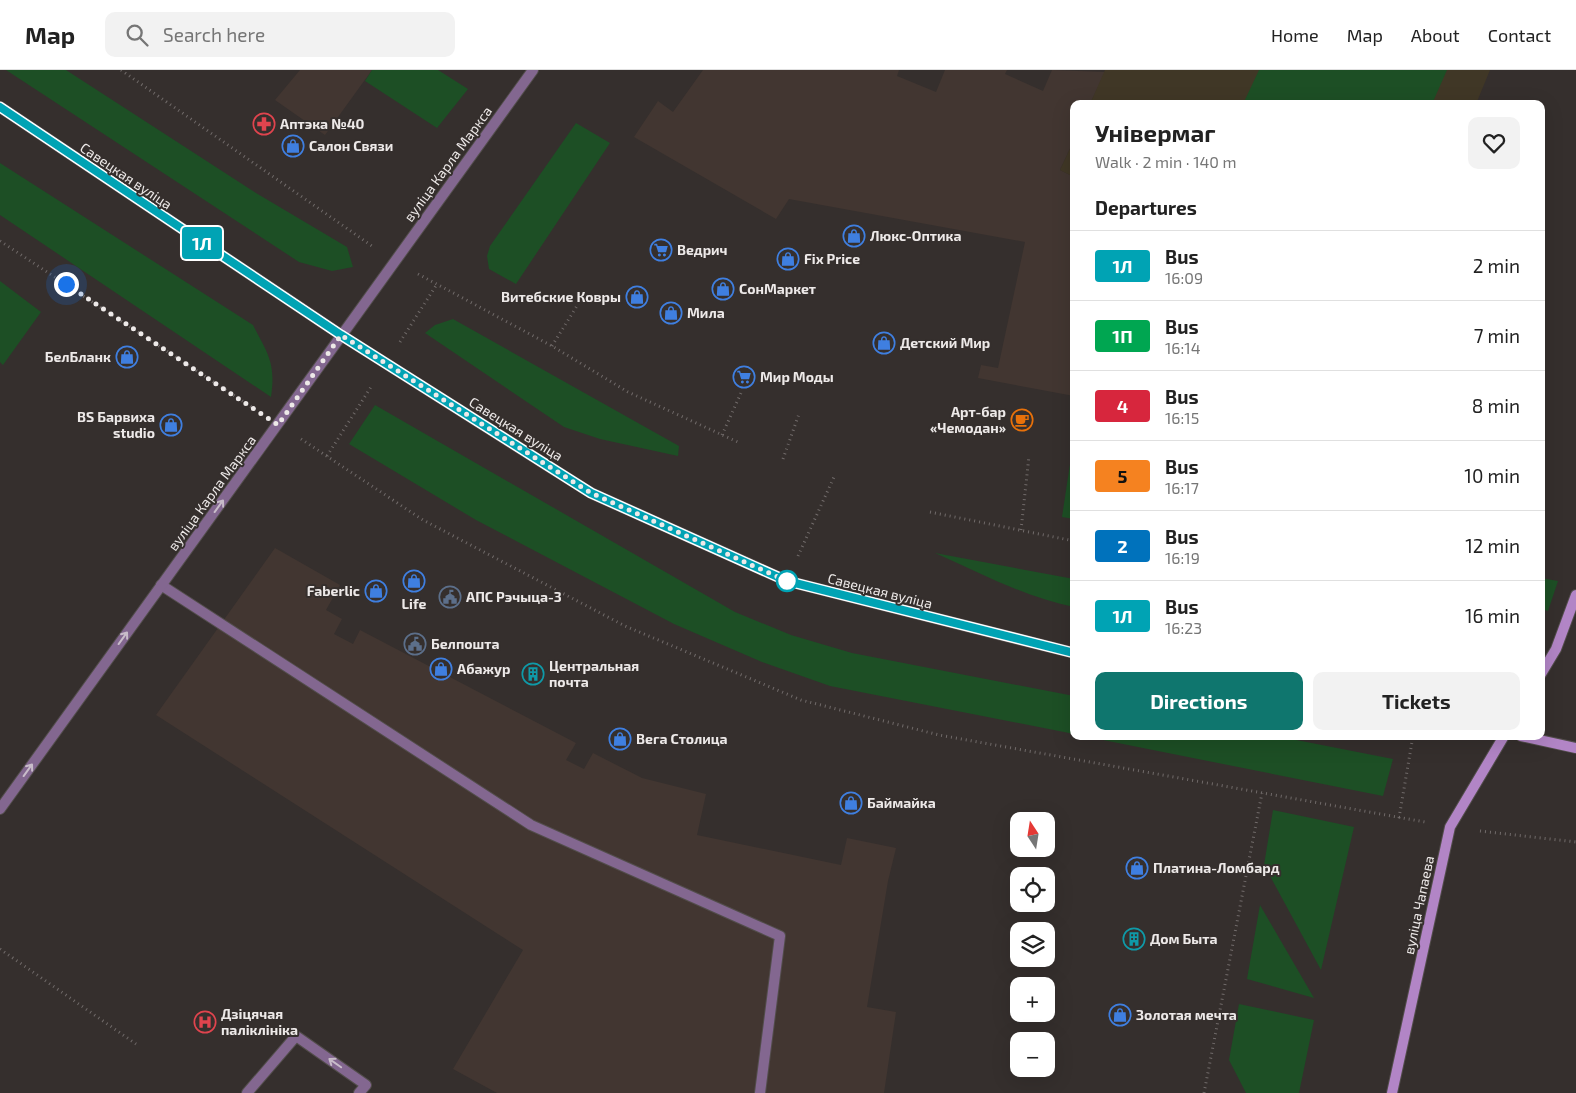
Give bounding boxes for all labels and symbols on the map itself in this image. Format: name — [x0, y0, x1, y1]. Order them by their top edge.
street label: вуліца Карла Маркса — [400, 103, 495, 225]
pharmacy icon: Аптэка №40 — [252, 112, 276, 136]
place label: Аптэка №40 — [280, 115, 365, 132]
shop icon: Салон Связи — [281, 134, 305, 158]
place label: Салон Связи — [309, 137, 393, 154]
street label: Савецкая вуліца — [77, 139, 176, 213]
shop icon: Люкс-Оптика — [842, 224, 866, 248]
line badge: 1Л — [180, 227, 224, 259]
place label: Люкс-Оптика — [870, 227, 962, 244]
supermarket icon: Ведрич — [649, 238, 673, 262]
place label: Ведрич — [677, 241, 728, 258]
shop icon: Fix Price — [776, 247, 800, 271]
place label: Fix Price — [804, 250, 860, 267]
your location — [54, 272, 79, 297]
shop icon: СонМаркет — [711, 277, 735, 301]
place label: СонМаркет — [739, 280, 816, 297]
shop icon: Витебские Ковры — [625, 285, 649, 309]
place label: Витебские Ковры — [501, 288, 621, 305]
shop icon: Мила — [659, 301, 683, 325]
place label: Мила — [687, 304, 725, 321]
shop icon: Детский Мир — [872, 331, 896, 355]
place label: Детский Мир — [900, 334, 990, 351]
shop icon: БелБланк — [115, 345, 139, 369]
place label: БелБланк — [45, 348, 111, 365]
supermarket icon: Мир Моды — [732, 365, 756, 389]
place label: Мир Моды — [760, 368, 834, 385]
street label: Савецкая вуліца — [466, 393, 566, 464]
place label: Арт-бар «Чемодан» — [930, 403, 1006, 436]
place label: BS Барвиха studio — [77, 408, 155, 441]
cafe icon: Арт-бар «Чемодан» — [1010, 408, 1034, 432]
shop icon: BS Барвиха studio — [159, 413, 183, 437]
street label: вуліца Карла Маркса — [164, 432, 259, 554]
one-way arrow — [214, 499, 224, 513]
shop icon: Life — [402, 569, 426, 593]
street label: Савецкая вуліца — [826, 569, 934, 612]
unlabelled marker — [776, 570, 798, 592]
shop icon: Faberlic — [364, 579, 388, 603]
place label: Faberlic — [307, 582, 360, 599]
public building icon: АПС Рэчыца-3 — [438, 585, 462, 609]
place label: АПС Рэчыца-3 — [466, 588, 562, 605]
place label: Life — [402, 595, 427, 612]
one-way arrow — [118, 632, 129, 645]
public building icon: Белпошта — [403, 632, 427, 656]
place label: Белпошта — [431, 635, 500, 652]
shop icon: Абажур — [429, 657, 453, 681]
place label: Центральная почта — [549, 657, 639, 690]
place label: Абажур — [457, 660, 510, 677]
building icon: Центральная почта — [521, 662, 545, 686]
shop icon: Вега Столица — [608, 727, 632, 751]
place label: Вега Столица — [636, 730, 728, 747]
one-way arrow — [23, 764, 34, 777]
shop icon: Баймайка — [839, 791, 863, 815]
place label: Баймайка — [867, 794, 936, 811]
north arrow — [1010, 812, 1055, 858]
street label: вуліца Чапаева — [1400, 854, 1437, 956]
shop icon: Платина-Ломбард — [1125, 856, 1149, 880]
place label: Платина-Ломбард — [1153, 859, 1280, 876]
building icon: Дом Быта — [1122, 927, 1146, 951]
place label: Дом Быта — [1150, 930, 1218, 947]
shop icon: Золотая мечта — [1108, 1003, 1132, 1027]
place label: Дзіцячая паліклініка — [221, 1005, 298, 1038]
place label: Золотая мечта — [1136, 1006, 1237, 1023]
hospital icon: Дзіцячая паліклініка — [193, 1010, 217, 1034]
one-way arrow — [328, 1058, 342, 1068]

